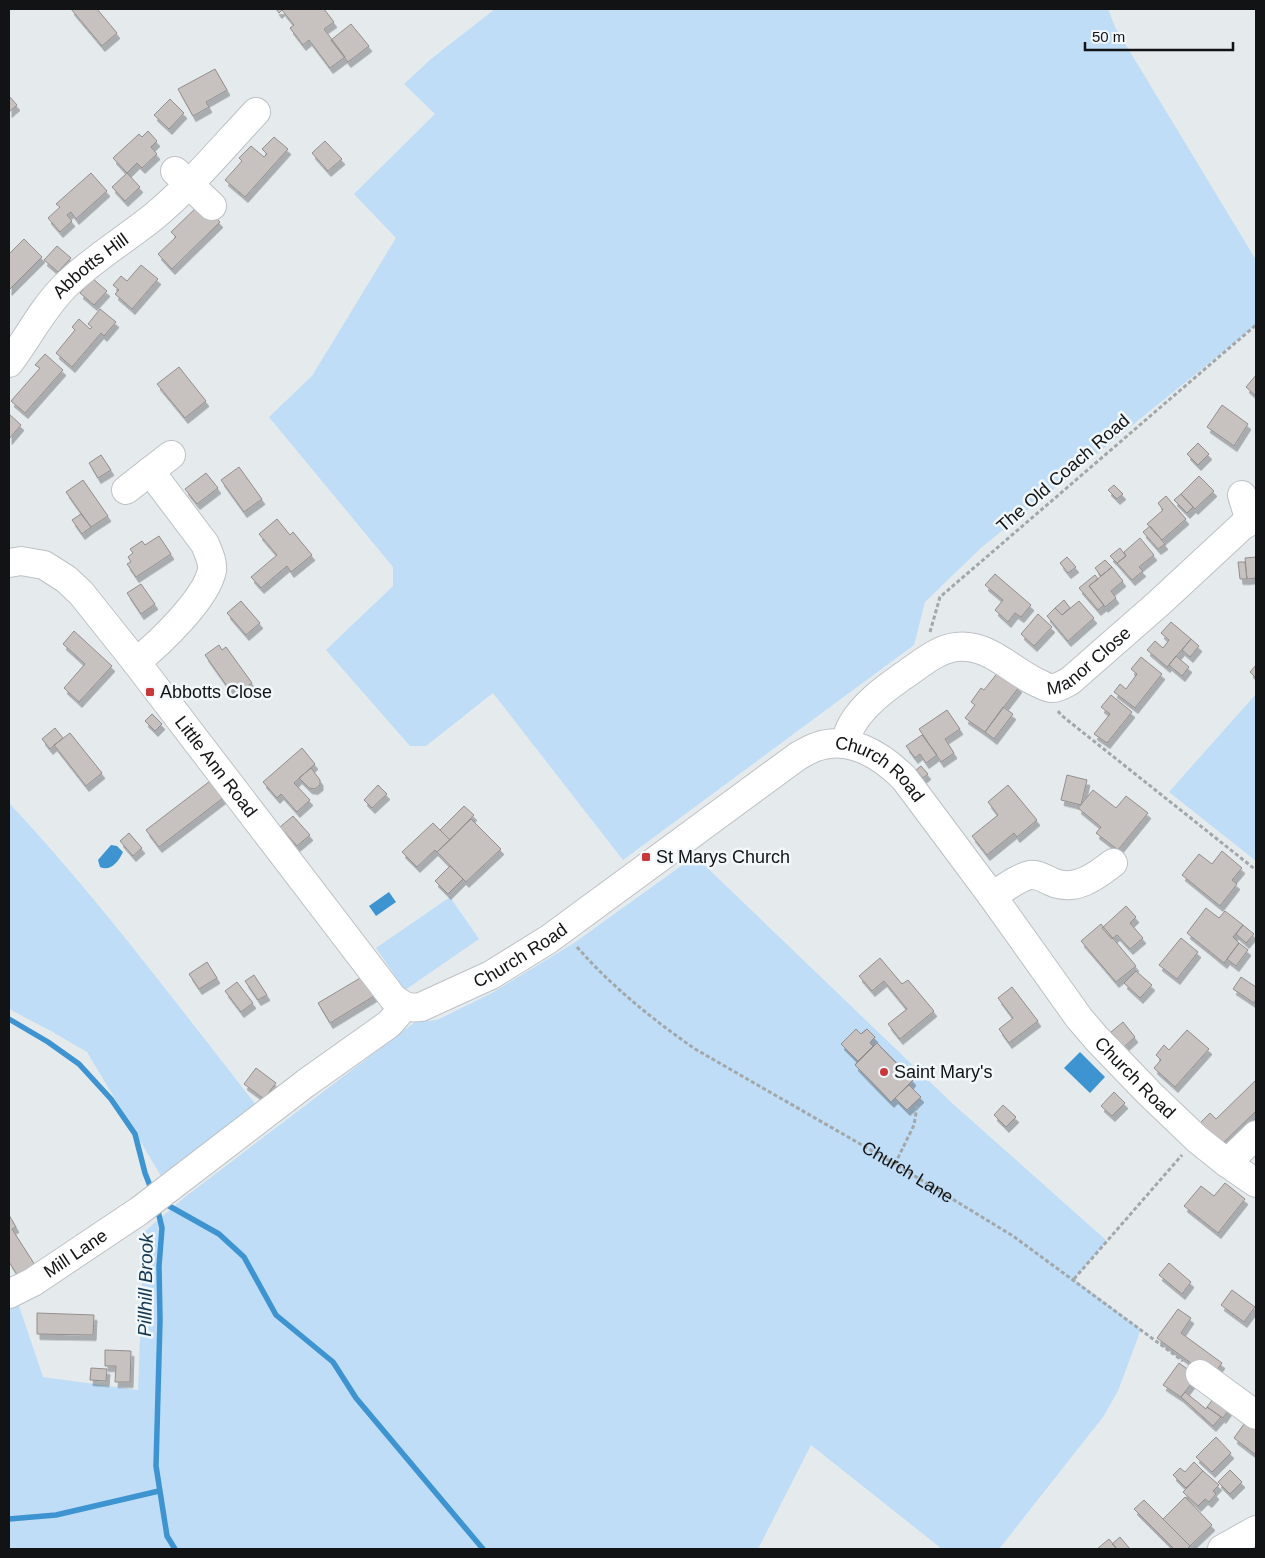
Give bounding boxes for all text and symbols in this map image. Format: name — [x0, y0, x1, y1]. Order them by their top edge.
scale bar — [1085, 20, 1232, 52]
text: 50 m — [1092, 28, 1125, 45]
street label: Abbotts Hill — [49, 229, 132, 302]
street label: The Old Coach Road — [993, 410, 1133, 536]
street label: Manor Close — [1046, 623, 1135, 699]
place label: Abbotts Close — [160, 682, 272, 702]
marker: Abbotts Close — [144, 686, 156, 698]
street label: Little Ann Road — [171, 712, 261, 821]
street label: Church Road — [834, 733, 928, 806]
place label: St Marys Church — [656, 847, 790, 867]
marker: St Marys Church — [640, 851, 652, 863]
street label: Church Road — [470, 919, 571, 992]
street label: Church Road — [1091, 1033, 1179, 1123]
place label: Saint Mary's — [894, 1062, 992, 1082]
marker: Saint Mary's — [878, 1066, 890, 1078]
street label: Church Lane — [858, 1137, 957, 1207]
street label: Mill Lane — [40, 1225, 111, 1282]
water label: Pillhill Brook — [134, 1232, 157, 1337]

